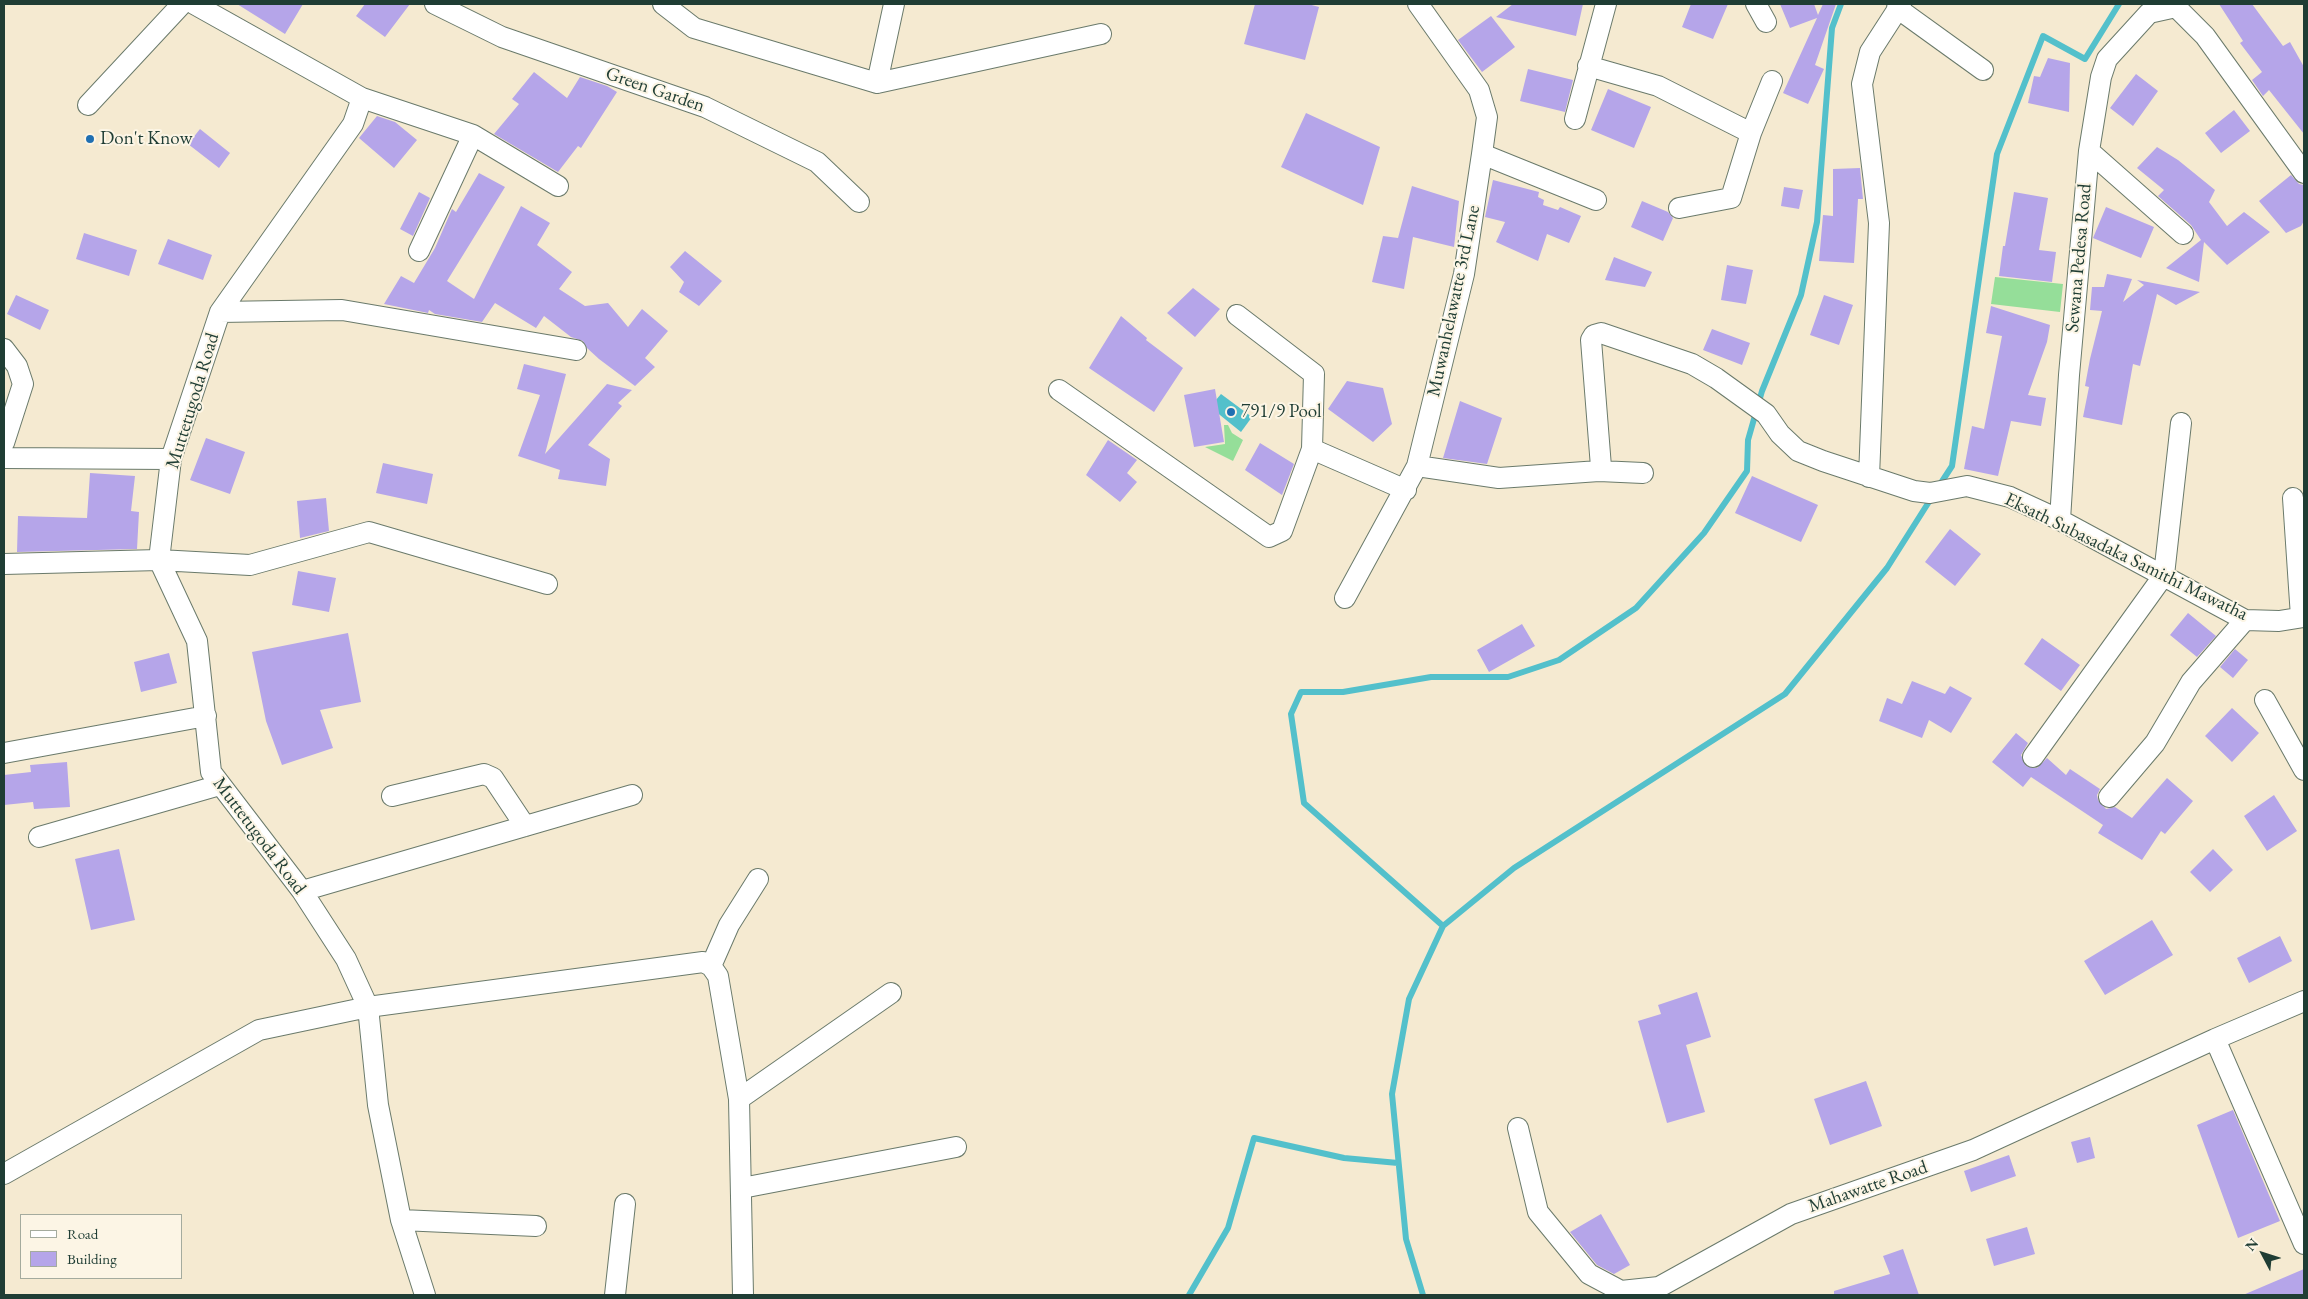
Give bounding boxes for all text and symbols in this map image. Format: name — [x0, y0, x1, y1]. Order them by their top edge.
street label: Green Garden — [602, 62, 708, 118]
place label: Don't Know — [100, 128, 192, 150]
marker: Don't Know — [84, 133, 96, 145]
street label: Sewana Pedesa Road — [2061, 183, 2097, 333]
street label: Muwanhelawatte 3rd Lane — [1423, 203, 1485, 399]
street label: Muttetugoda Road — [162, 330, 224, 472]
place label: 791/9 Pool — [1241, 401, 1321, 423]
marker: 791/9 Pool — [1225, 406, 1237, 418]
street label: Eksath Subasadaka Samithi Mawatha — [2001, 488, 2251, 626]
street label: Muttetugoda Road — [208, 773, 310, 899]
street label: Mahawatte Road — [1805, 1156, 1931, 1218]
legend — [20, 1214, 182, 1279]
text: Road — [67, 1224, 98, 1243]
north arrow — [2238, 1229, 2288, 1279]
text: N — [2241, 1234, 2262, 1254]
text: Building — [67, 1249, 117, 1268]

